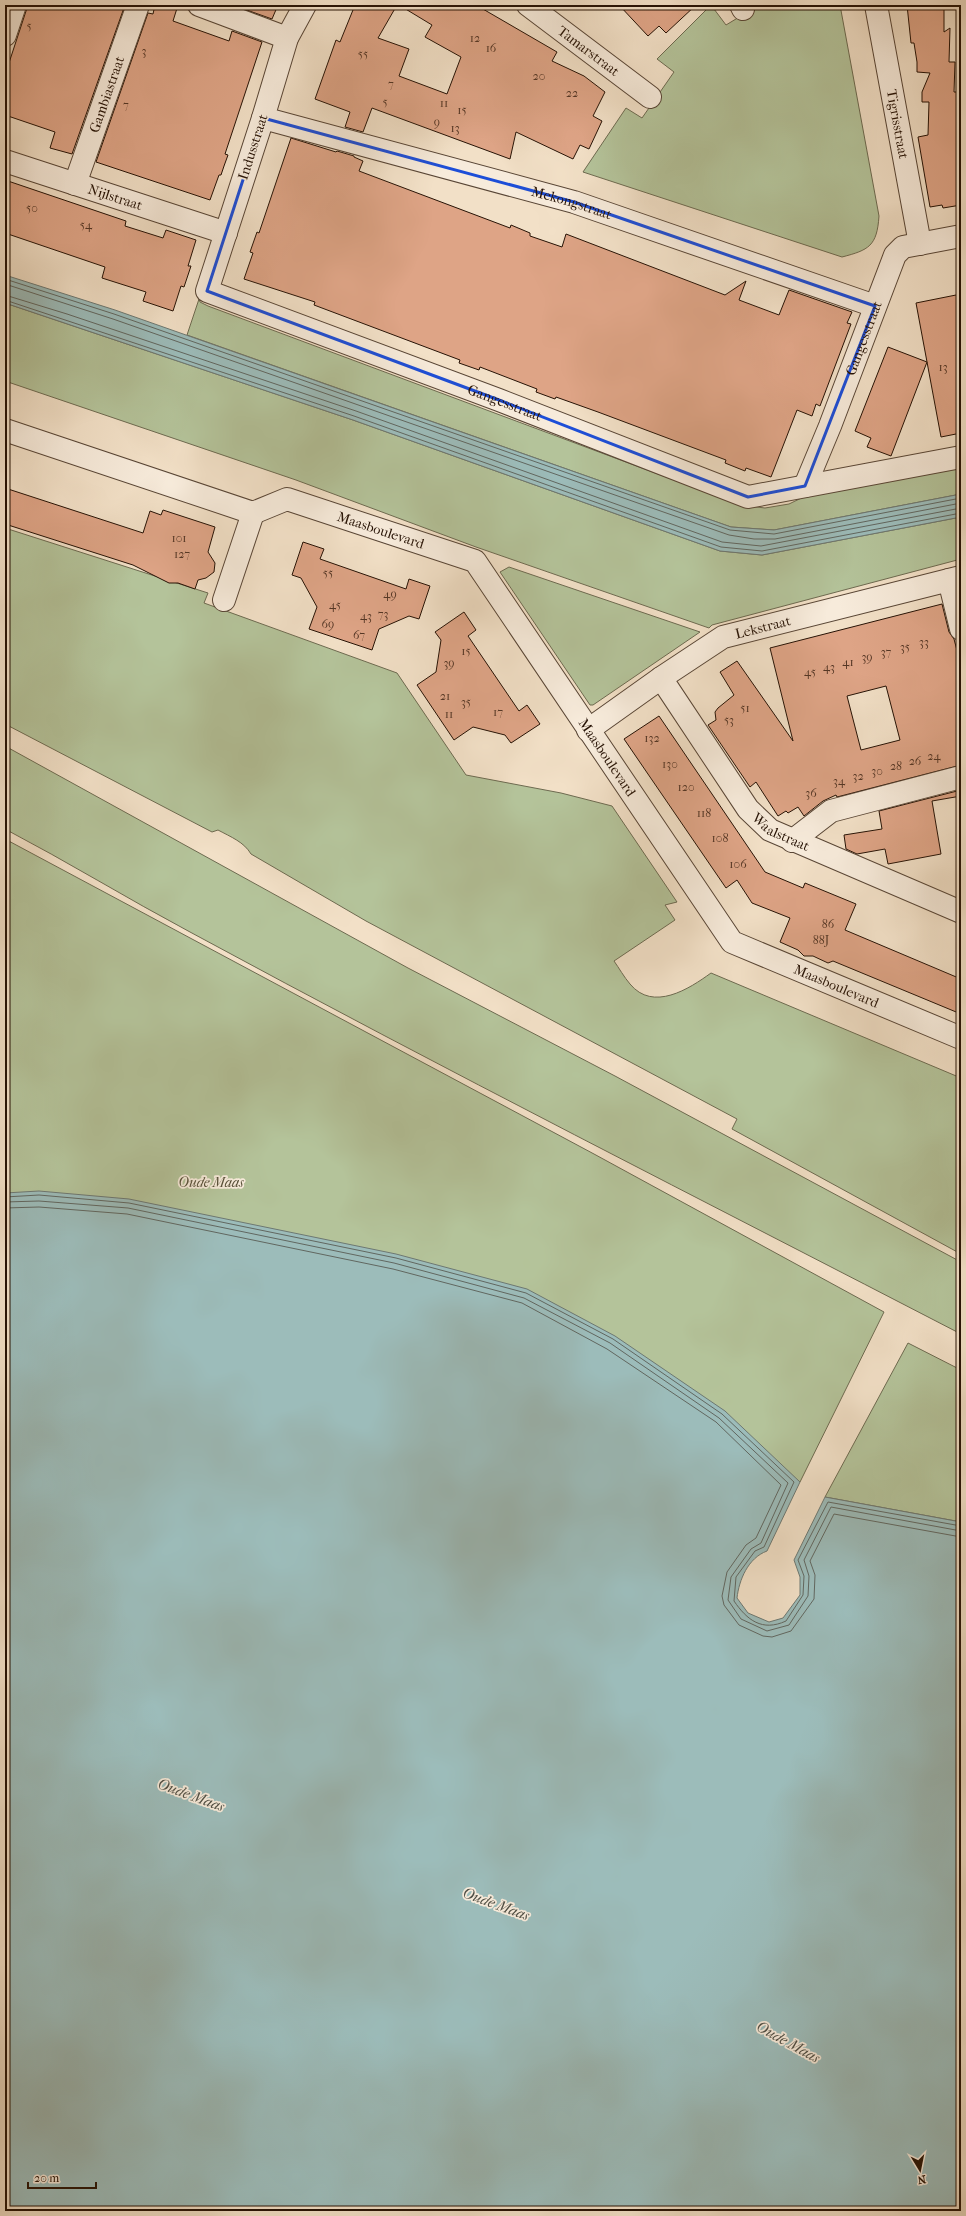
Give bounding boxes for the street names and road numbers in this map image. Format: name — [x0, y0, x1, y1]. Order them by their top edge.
street label: Tamarstraat — [554, 22, 623, 80]
street label: Gambiastraat — [85, 54, 128, 135]
street label: Tigrisstraat — [883, 88, 913, 160]
street label: Indusstraat — [234, 112, 272, 182]
street label: Nijlstraat — [86, 180, 145, 214]
street label: Mekongstraat — [530, 182, 614, 223]
street label: Gangesstraat — [842, 299, 885, 378]
street label: Gangesstraat — [465, 381, 544, 424]
street label: Maasboulevard — [335, 508, 427, 552]
street label: Lekstraat — [733, 612, 792, 642]
street label: Maasboulevard — [575, 715, 640, 800]
street label: Waalstraat — [748, 808, 812, 854]
street label: Maasboulevard — [791, 960, 882, 1011]

